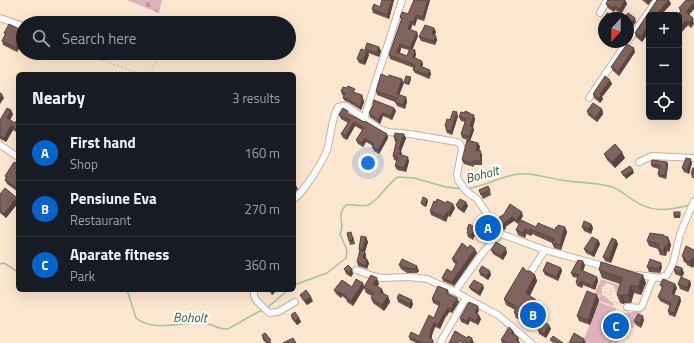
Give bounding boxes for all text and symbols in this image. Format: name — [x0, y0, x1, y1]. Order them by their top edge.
north arrow — [598, 12, 634, 48]
map controls — [646, 12, 682, 120]
button: + — [646, 12, 682, 48]
search box — [16, 16, 296, 60]
icon: search — [30, 27, 52, 49]
text: Search here — [62, 27, 136, 50]
button: − — [646, 48, 682, 84]
button: locate — [646, 84, 682, 120]
text: Nearby — [32, 85, 85, 111]
text: 3 results — [232, 88, 280, 108]
text: First hand — [70, 131, 136, 154]
text: A — [41, 143, 49, 163]
text: 160 m — [244, 143, 280, 163]
your location — [358, 153, 378, 173]
text: Shop — [70, 154, 98, 174]
water label: Boholt — [463, 159, 503, 188]
text: Pensiune Eva — [70, 187, 157, 210]
text: B — [41, 199, 49, 219]
text: 270 m — [244, 199, 280, 219]
text: Restaurant — [70, 210, 131, 230]
pin: A — [475, 213, 501, 243]
text: Aparate fitness — [70, 243, 169, 266]
text: C — [41, 255, 49, 275]
text: 360 m — [244, 255, 280, 275]
text: Park — [70, 266, 95, 286]
pin: B — [520, 300, 546, 330]
water label: Boholt — [173, 307, 209, 327]
pin: C — [603, 311, 629, 341]

